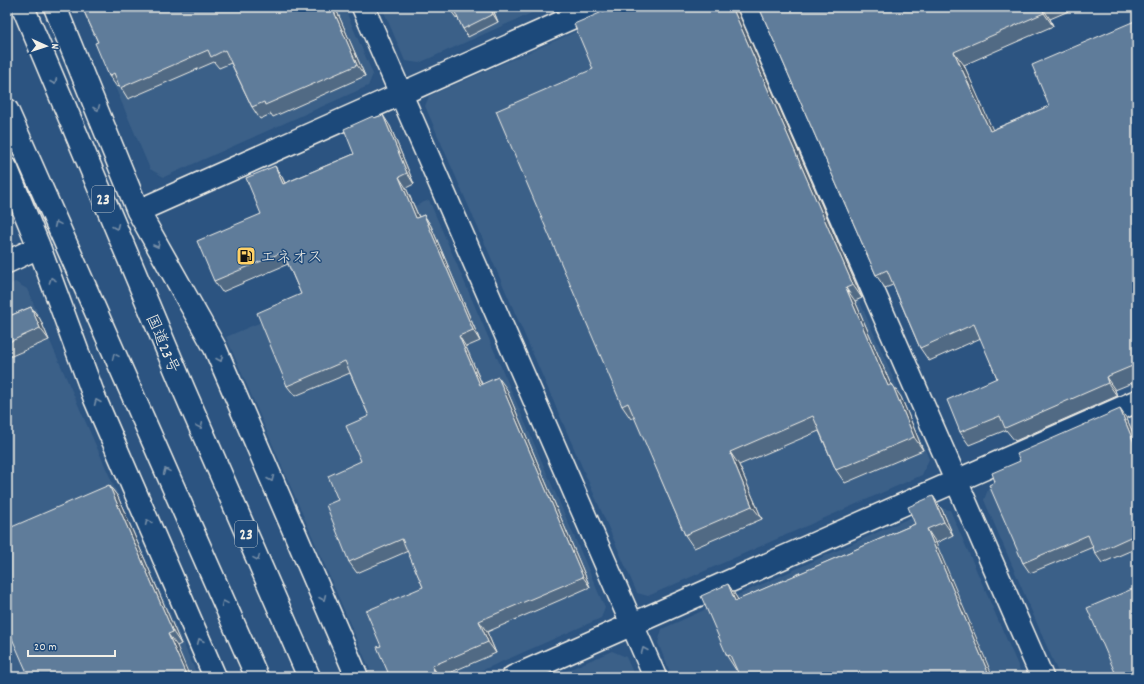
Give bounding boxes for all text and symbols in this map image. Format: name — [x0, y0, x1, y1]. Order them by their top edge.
north arrow — [26, 26, 66, 66]
text: N — [46, 43, 62, 50]
one-way arrow — [50, 78, 58, 85]
one-way arrow — [92, 104, 100, 111]
road number: 23 — [92, 186, 114, 212]
one-way arrow — [54, 220, 62, 228]
one-way arrow — [111, 224, 119, 231]
one-way arrow — [153, 241, 160, 248]
fuel station icon: エネオス — [235, 245, 257, 267]
place label: エネオス — [260, 247, 323, 270]
one-way arrow — [48, 277, 56, 284]
street label: 国道23号 — [139, 311, 184, 377]
one-way arrow — [112, 352, 120, 360]
one-way arrow — [215, 355, 223, 363]
one-way arrow — [94, 399, 102, 407]
one-way arrow — [195, 422, 203, 429]
one-way arrow — [163, 468, 171, 476]
one-way arrow — [267, 475, 275, 482]
one-way arrow — [145, 518, 153, 526]
road number: 23 — [235, 521, 257, 547]
one-way arrow — [252, 554, 260, 561]
one-way arrow — [318, 593, 326, 601]
one-way arrow — [221, 599, 229, 606]
scale bar — [28, 632, 115, 658]
one-way arrow — [196, 638, 204, 645]
text: 20 m — [34, 639, 57, 656]
one-way arrow — [641, 647, 649, 655]

